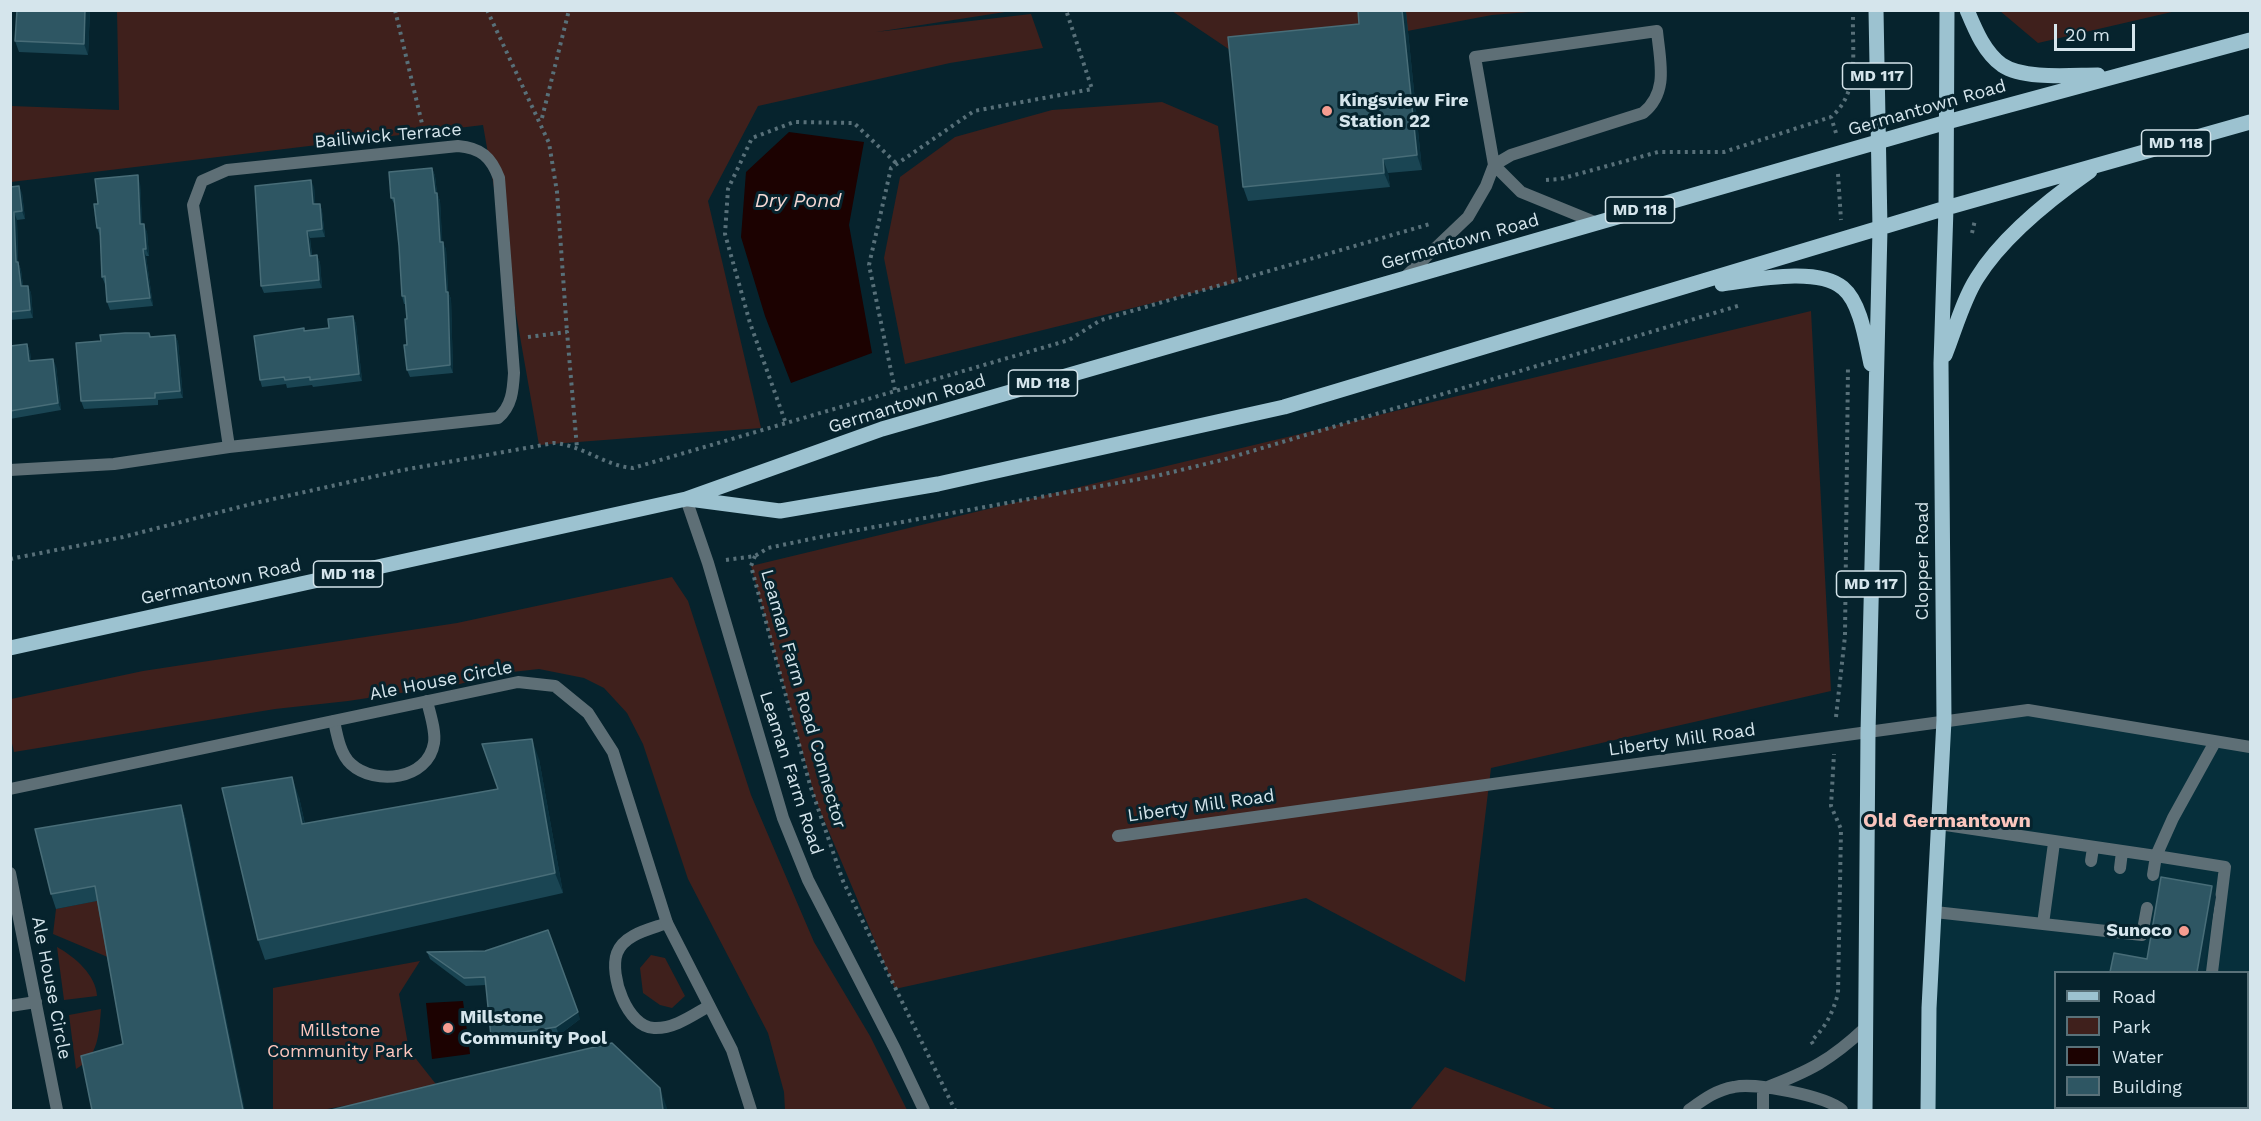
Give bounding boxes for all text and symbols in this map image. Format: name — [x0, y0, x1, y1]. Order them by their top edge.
scale bar — [2057, 12, 2138, 50]
text: 20 m — [2065, 24, 2110, 45]
road number: MD 117 — [1842, 63, 1912, 89]
street label: Germantown Road — [1845, 75, 2009, 141]
place label: Kingsview Fire Station 22 — [1339, 90, 1469, 132]
marker: Kingsview Fire Station 22 — [1320, 104, 1334, 118]
street label: Bailiwick Terrace — [314, 119, 462, 153]
road number: MD 118 — [2142, 130, 2210, 156]
water label: Dry Pond — [755, 189, 841, 213]
road number: MD 118 — [1606, 197, 1674, 223]
street label: Germantown Road — [1378, 209, 1542, 275]
street label: Germantown Road — [826, 370, 988, 438]
road number: MD 118 — [1008, 370, 1078, 396]
street label: Clopper Road — [1912, 501, 1934, 621]
street label: Germantown Road — [139, 554, 303, 610]
road number: MD 118 — [314, 561, 382, 587]
street label: Leaman Farm Road Connector — [756, 567, 850, 831]
road number: MD 117 — [1836, 571, 1906, 597]
street label: Ale House Circle — [368, 657, 514, 705]
street label: Leaman Farm Road — [754, 689, 828, 857]
street label: Liberty Mill Road — [1607, 719, 1757, 761]
street label: Liberty Mill Road — [1126, 785, 1276, 827]
district label: Old Germantown — [1863, 809, 2031, 833]
street label: Ale House Circle — [27, 915, 75, 1061]
place label: Sunoco — [2106, 920, 2172, 942]
marker: Sunoco — [2177, 924, 2191, 938]
legend — [2054, 971, 2249, 1109]
text: Road — [2112, 986, 2156, 1007]
place label: Millstone Community Pool — [460, 1007, 607, 1050]
text: Park — [2112, 1016, 2151, 1037]
park label: Millstone Community Park — [267, 1020, 413, 1062]
marker: Millstone Community Pool — [441, 1021, 455, 1035]
text: Water — [2112, 1046, 2164, 1067]
text: Building — [2112, 1076, 2182, 1097]

